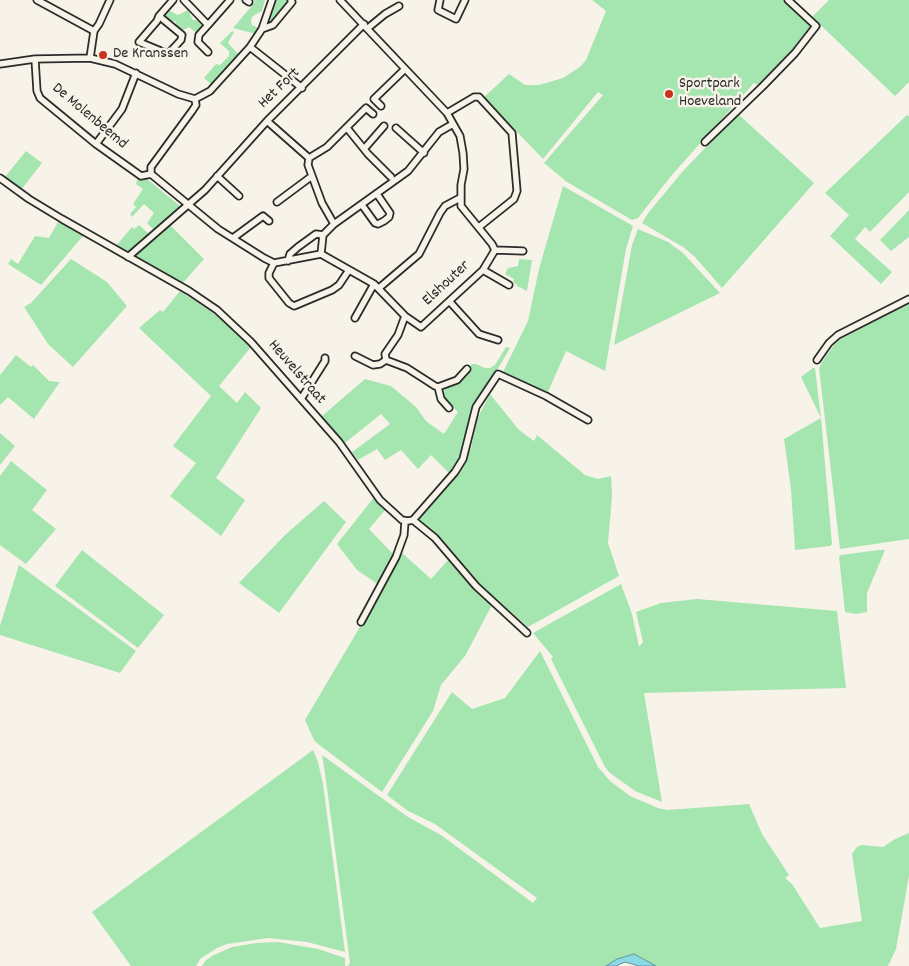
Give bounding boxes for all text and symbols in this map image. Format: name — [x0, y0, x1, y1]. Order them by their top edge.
place label: De Kranssen — [113, 45, 188, 65]
marker: De Kranssen — [97, 49, 109, 61]
street label: Het Fort — [255, 64, 305, 114]
place label: Sportpark Hoeveland — [679, 75, 741, 113]
street label: De Molenbeemd — [47, 80, 131, 154]
marker: Sportpark Hoeveland — [663, 88, 675, 100]
street label: Elshouter — [419, 257, 475, 311]
street label: Heuvelstraat — [263, 337, 329, 409]

